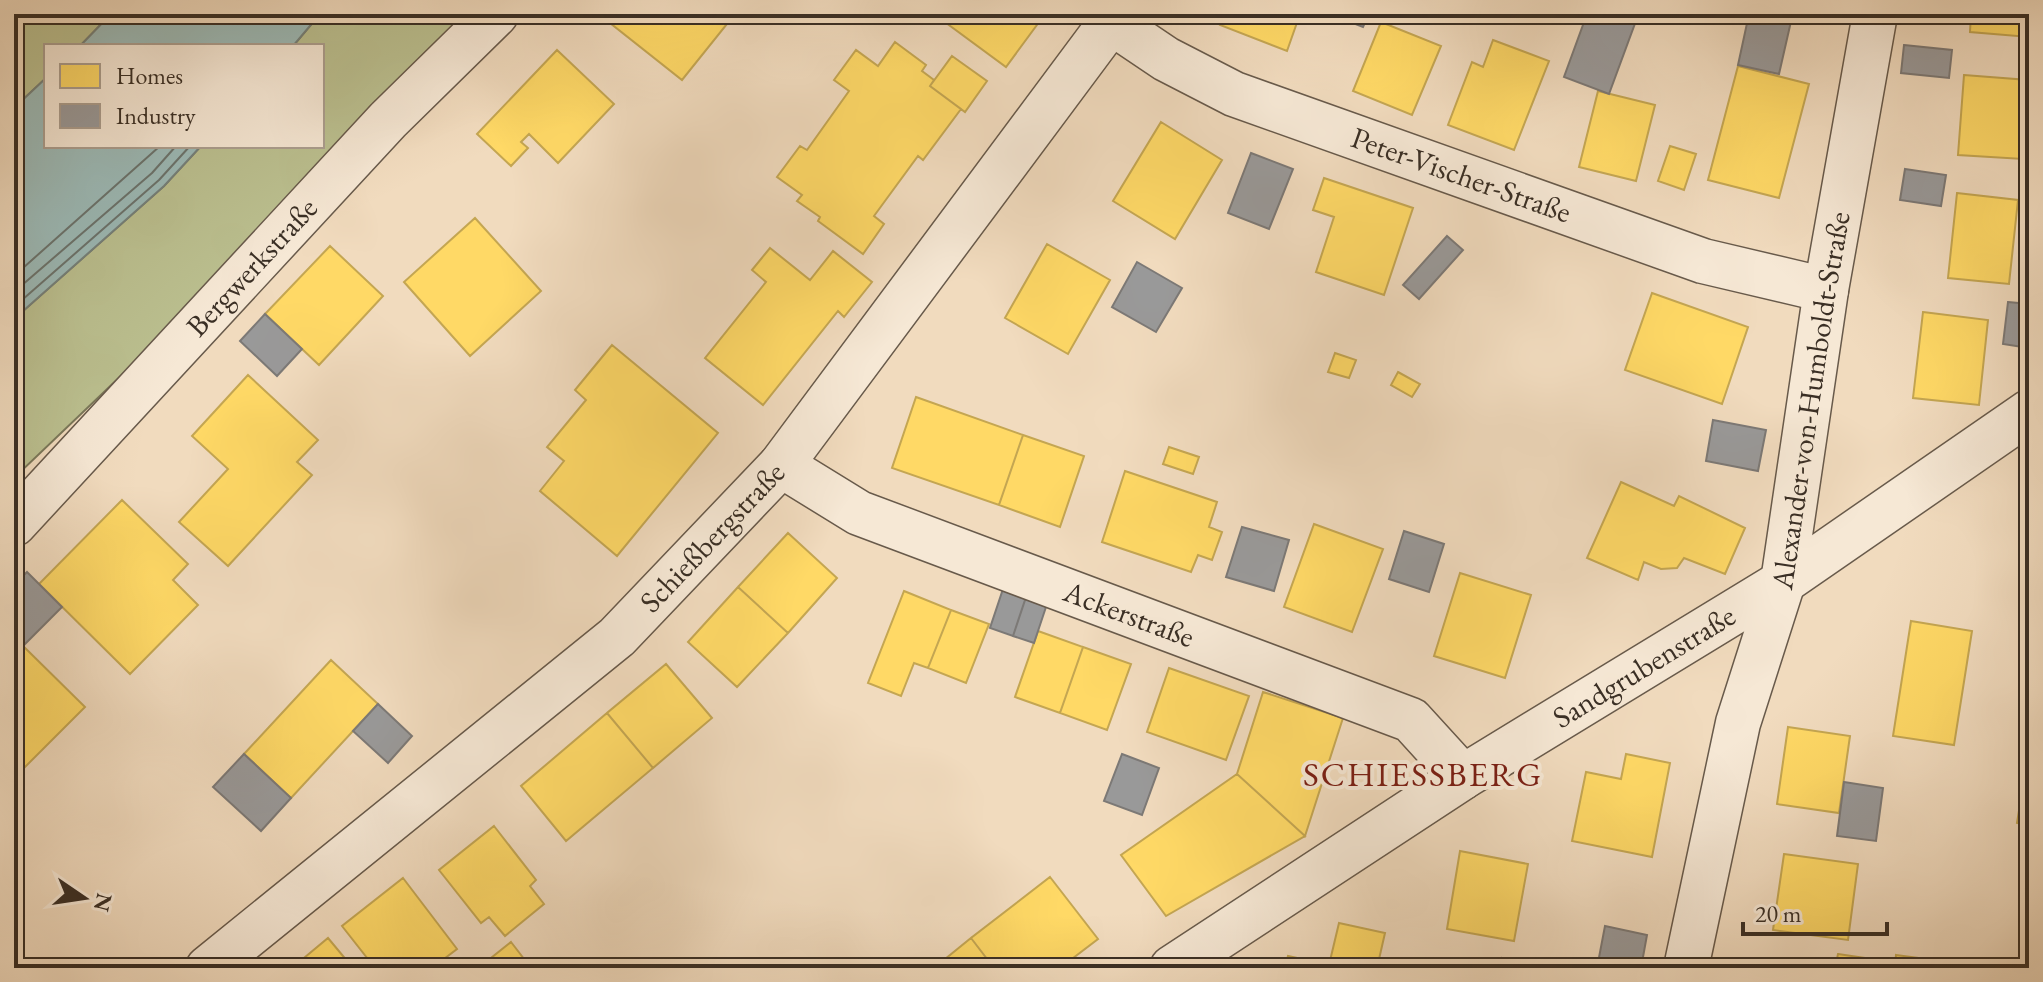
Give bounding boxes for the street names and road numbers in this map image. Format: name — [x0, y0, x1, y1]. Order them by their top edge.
street label: Peter-Vischer-Straße — [1346, 117, 1577, 231]
street label: Bergwerkstraße — [177, 189, 325, 345]
street label: Alexander-von-Humboldt-Straße — [1762, 209, 1859, 593]
street label: Schießbergstraße — [631, 453, 793, 621]
street label: Ackerstraße — [1057, 571, 1200, 656]
street label: Sandgrubenstraße — [1545, 596, 1742, 737]

